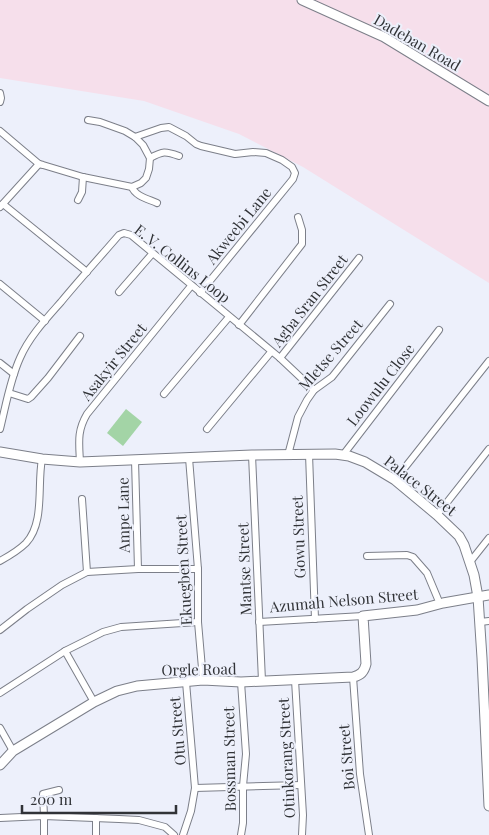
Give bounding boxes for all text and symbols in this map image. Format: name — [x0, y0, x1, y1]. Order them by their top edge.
street label: Dadeban Road — [370, 9, 465, 75]
street label: Akweebi Lane — [200, 183, 275, 269]
street label: E. V. Collins Loop — [130, 219, 235, 307]
street label: Agba Sran Street — [266, 250, 352, 351]
street label: Mletse Street — [294, 314, 367, 394]
street label: Asakyir Street — [75, 318, 151, 405]
street label: Loowulu Close — [342, 339, 419, 430]
street label: Palace Street — [380, 451, 462, 520]
street label: Ampe Lane — [112, 477, 134, 554]
street label: Gowu Street — [287, 495, 309, 579]
street label: Ekuegben Street — [170, 514, 196, 626]
street label: Mantse Street — [232, 522, 256, 616]
street label: Azumah Nelson Street — [268, 584, 420, 617]
street label: Orgle Road — [161, 658, 237, 680]
street label: Otu Street — [164, 695, 190, 766]
street label: Otinkorang Street — [273, 697, 299, 819]
street label: Bossman Street — [218, 706, 240, 812]
street label: Boi Street — [333, 723, 359, 791]
scale bar — [22, 782, 176, 814]
text: 200 m — [30, 789, 73, 809]

